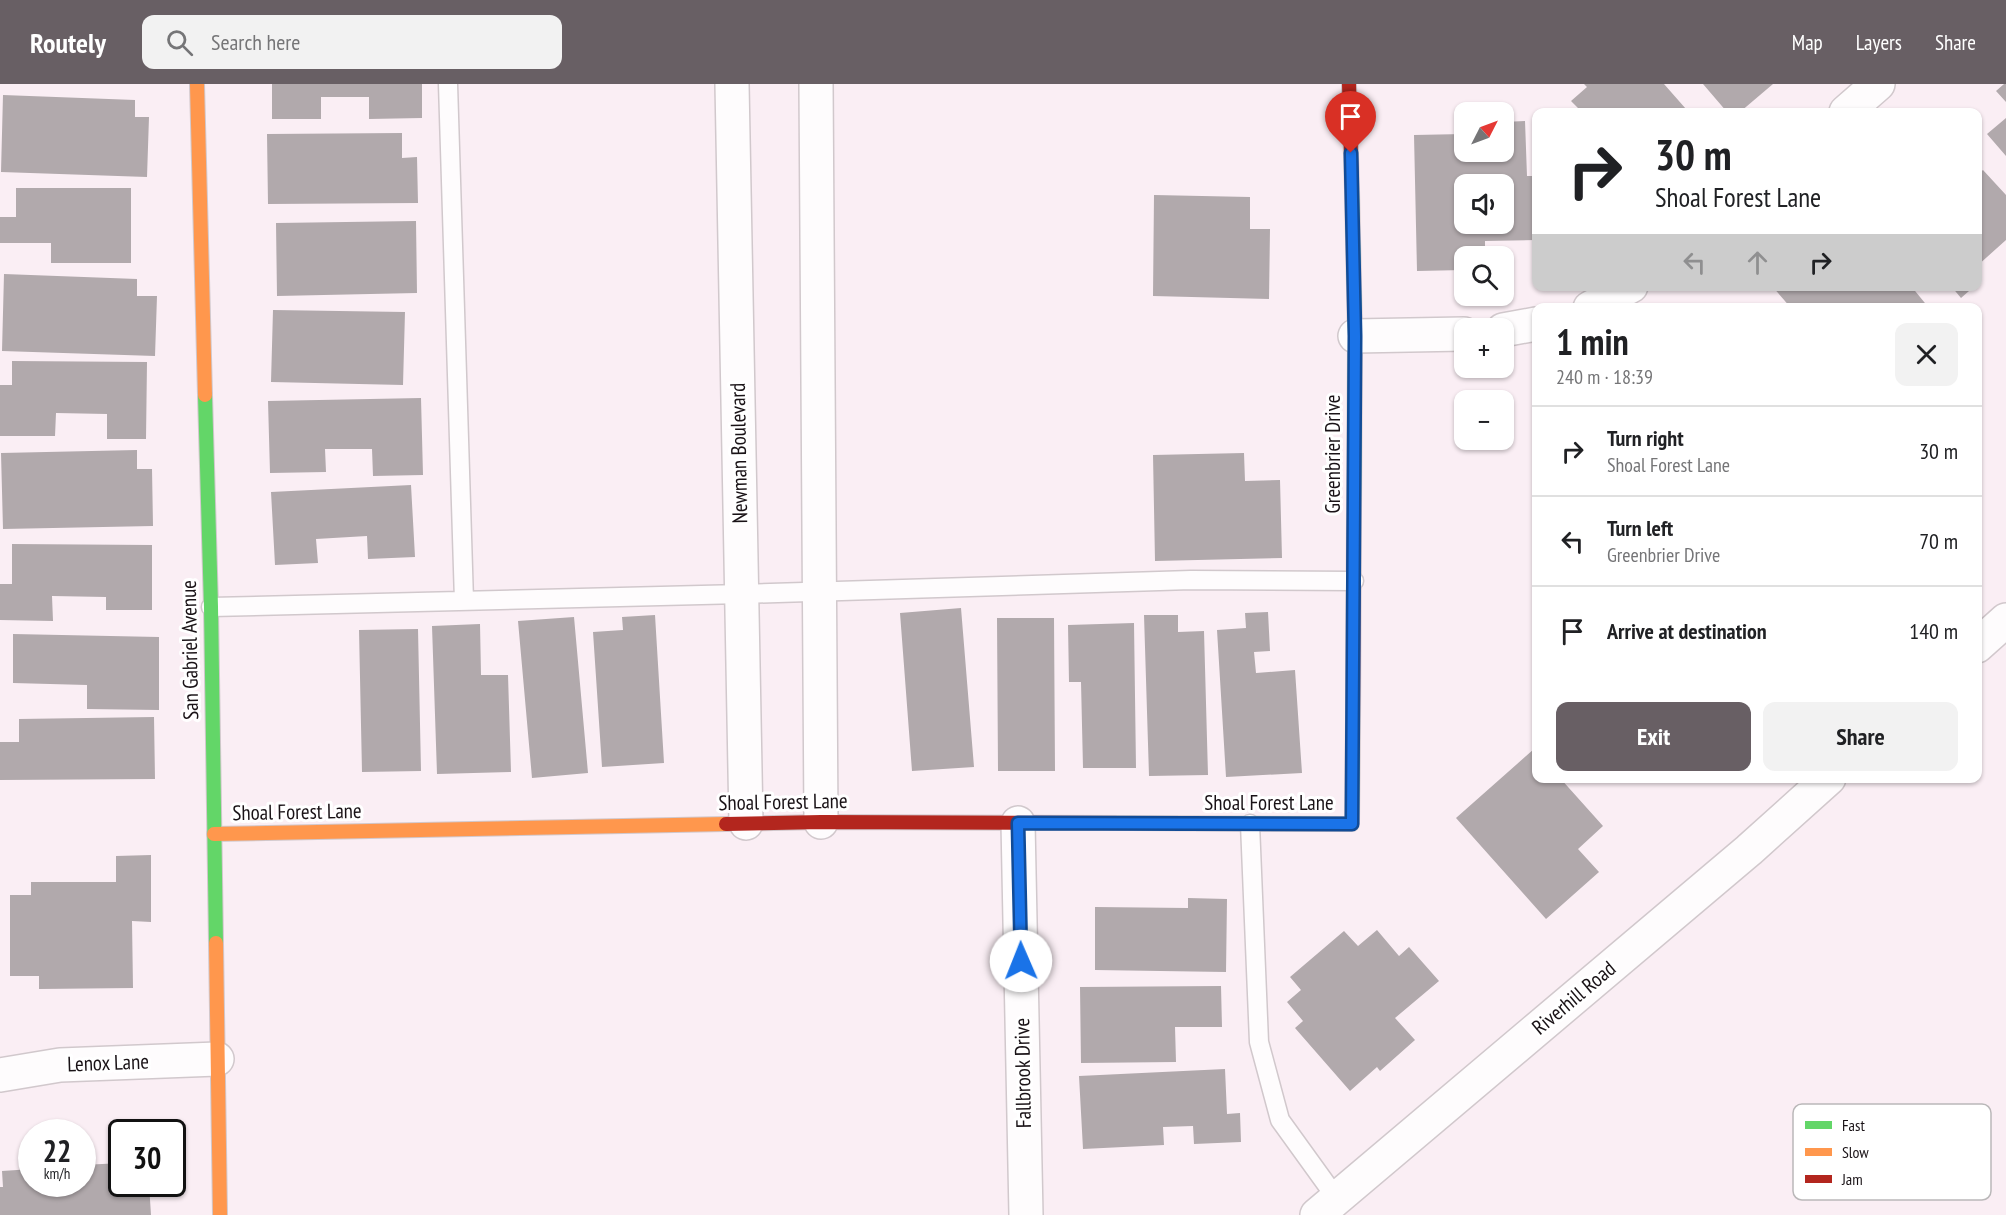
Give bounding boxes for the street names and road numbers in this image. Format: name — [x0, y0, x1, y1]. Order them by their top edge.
street label: Newman Boulevard — [724, 382, 753, 524]
street label: Greenbrier Drive — [1319, 395, 1346, 513]
street label: San Gabriel Avenue — [175, 580, 204, 720]
street label: Shoal Forest Lane — [718, 787, 848, 816]
street label: Shoal Forest Lane — [1204, 789, 1334, 816]
street label: Shoal Forest Lane — [232, 797, 362, 826]
street label: Riverhill Road — [1526, 955, 1621, 1040]
street label: Fallbrook Drive — [1008, 1018, 1037, 1128]
street label: Lenox Lane — [67, 1048, 149, 1077]

